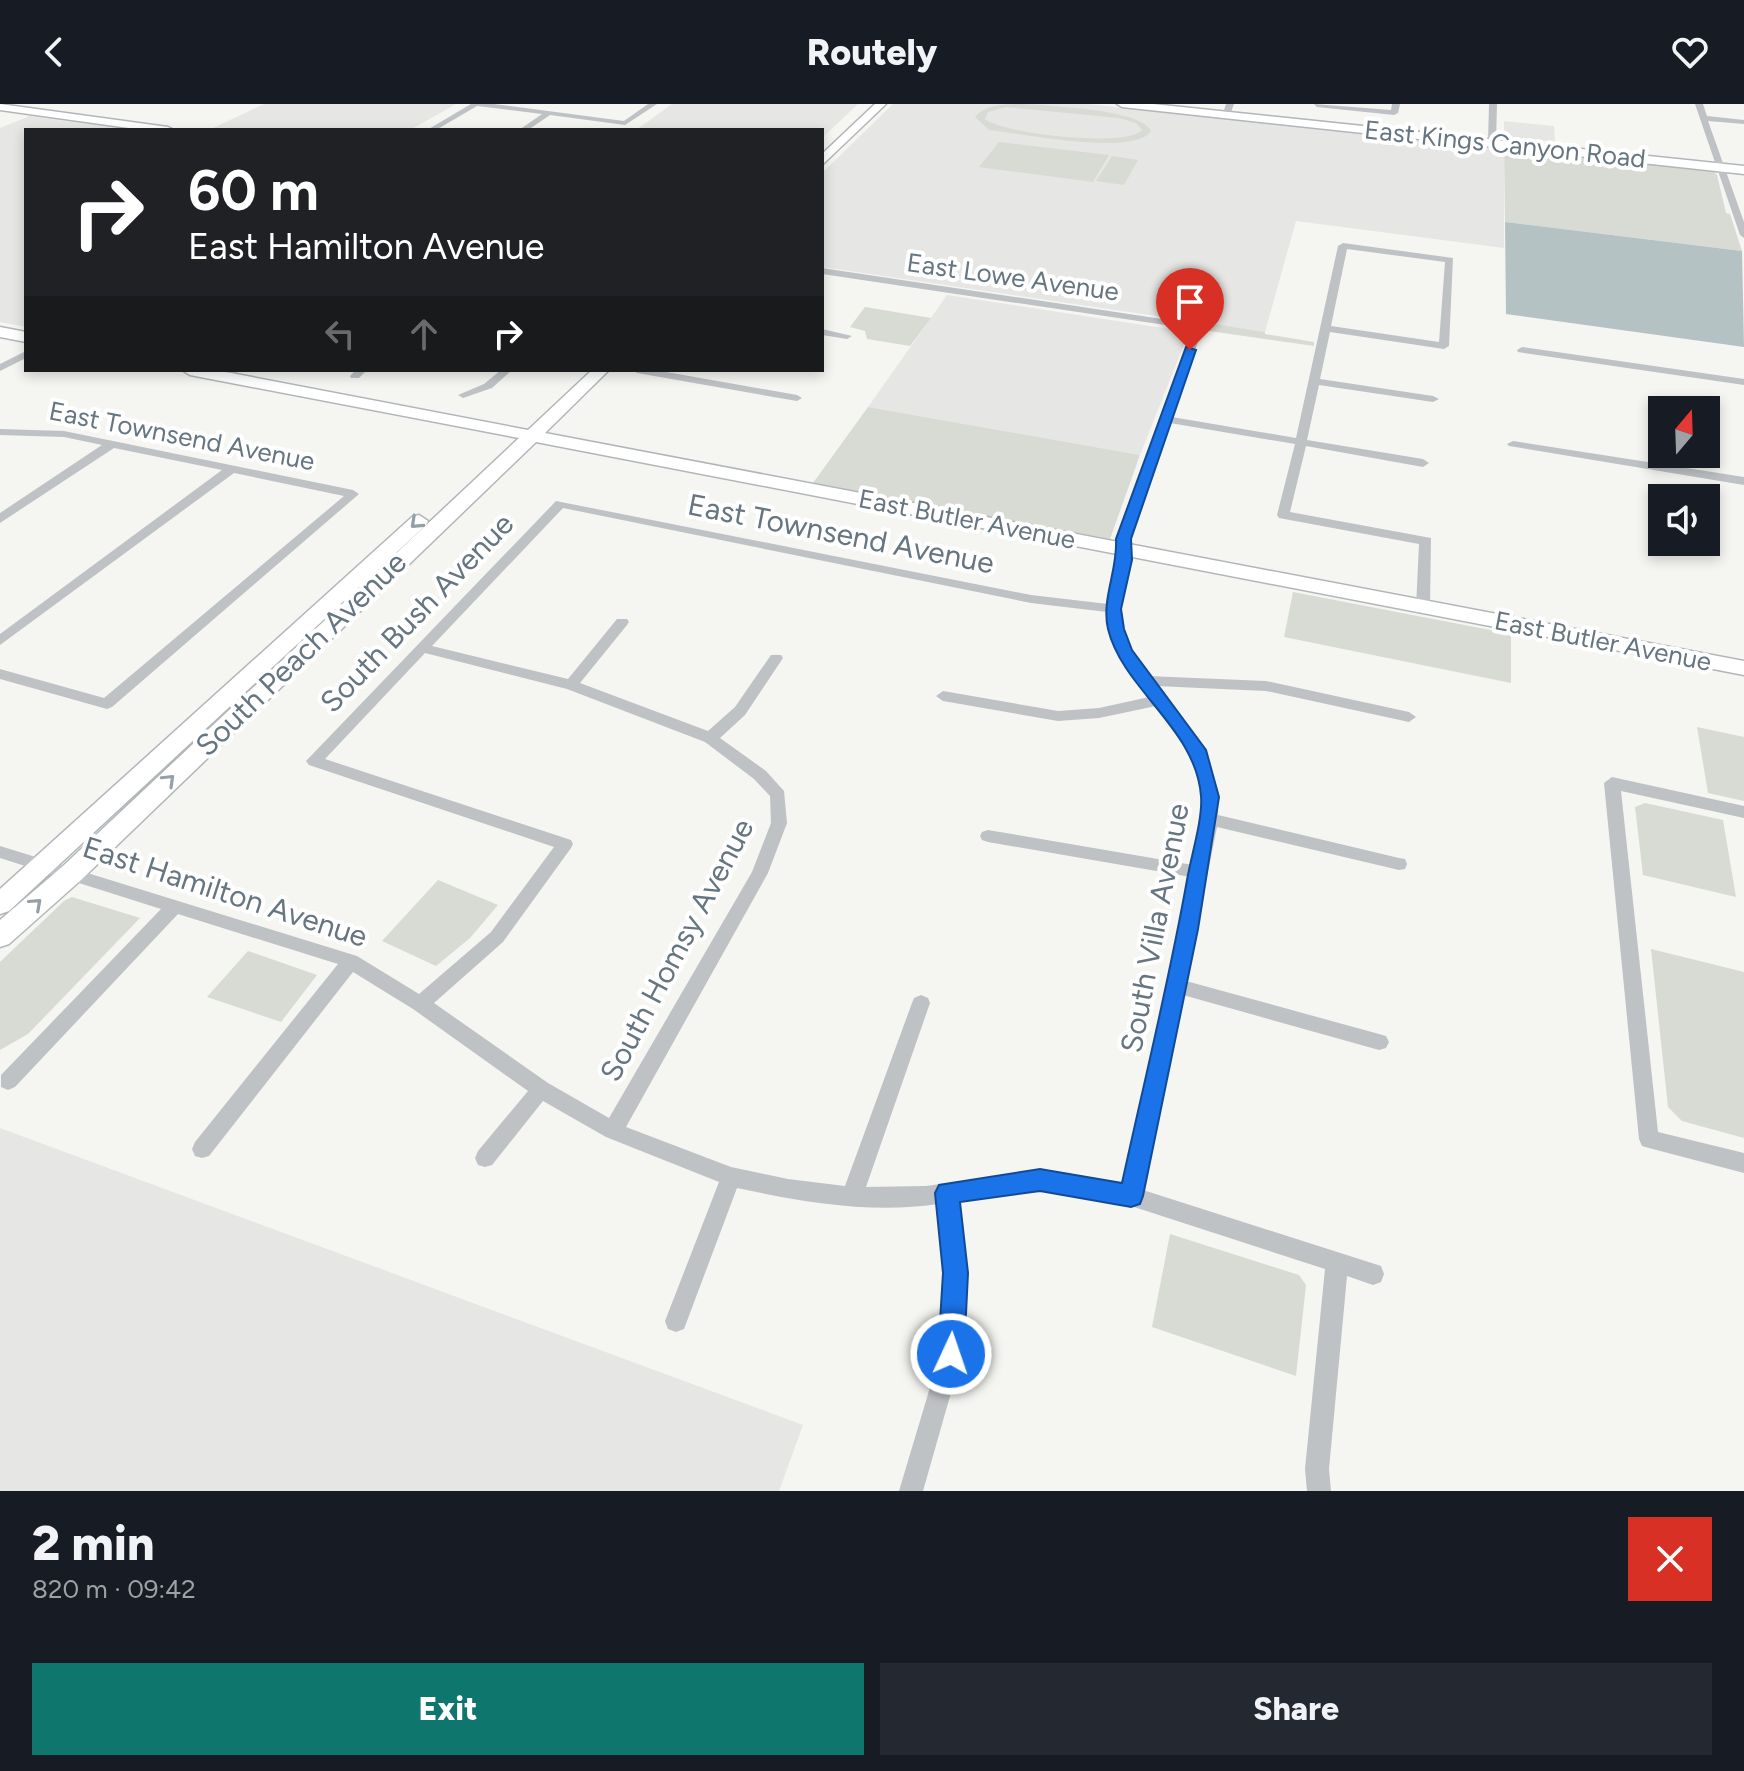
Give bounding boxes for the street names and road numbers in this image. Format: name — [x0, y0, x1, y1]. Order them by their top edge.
street label: East Kings Canyon Road — [1363, 113, 1647, 175]
street label: East Lowe Avenue — [905, 246, 1121, 308]
street label: East Townsend Avenue — [47, 395, 317, 477]
street label: East Butler Avenue — [856, 482, 1078, 556]
street label: East Townsend Avenue — [685, 486, 997, 581]
street label: South Bush Avenue — [312, 505, 521, 720]
street label: South Peach Avenue — [188, 544, 414, 764]
street label: East Butler Avenue — [1492, 604, 1714, 678]
street label: South Villa Avenue — [1112, 800, 1197, 1056]
street label: South Homsy Avenue — [592, 812, 761, 1087]
street label: East Hamilton Avenue — [78, 828, 372, 955]

